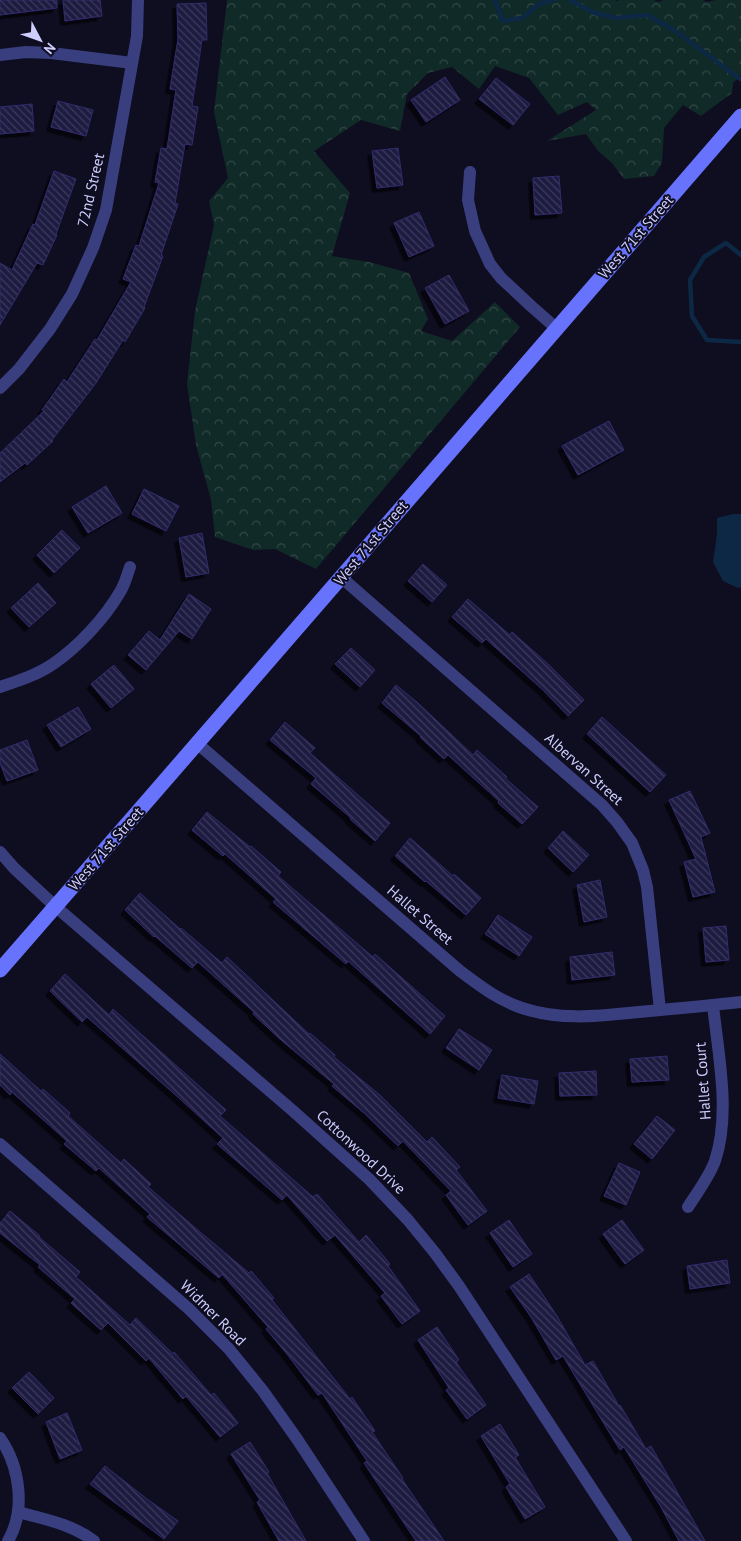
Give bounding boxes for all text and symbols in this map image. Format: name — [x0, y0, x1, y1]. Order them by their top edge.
north arrow — [15, 15, 65, 65]
text: N — [40, 39, 60, 58]
street label: 72nd Street — [73, 151, 108, 229]
street label: West 71st Street — [594, 191, 677, 282]
street label: West 71st Street — [330, 496, 412, 589]
street label: Albervan Street — [541, 728, 628, 809]
street label: West 71st Street — [64, 803, 147, 894]
street label: Hallet Street — [383, 881, 457, 948]
street label: Hallet Court — [690, 1042, 715, 1121]
street label: Cottonwood Drive — [313, 1105, 410, 1198]
street label: Widmer Road — [177, 1276, 250, 1349]

